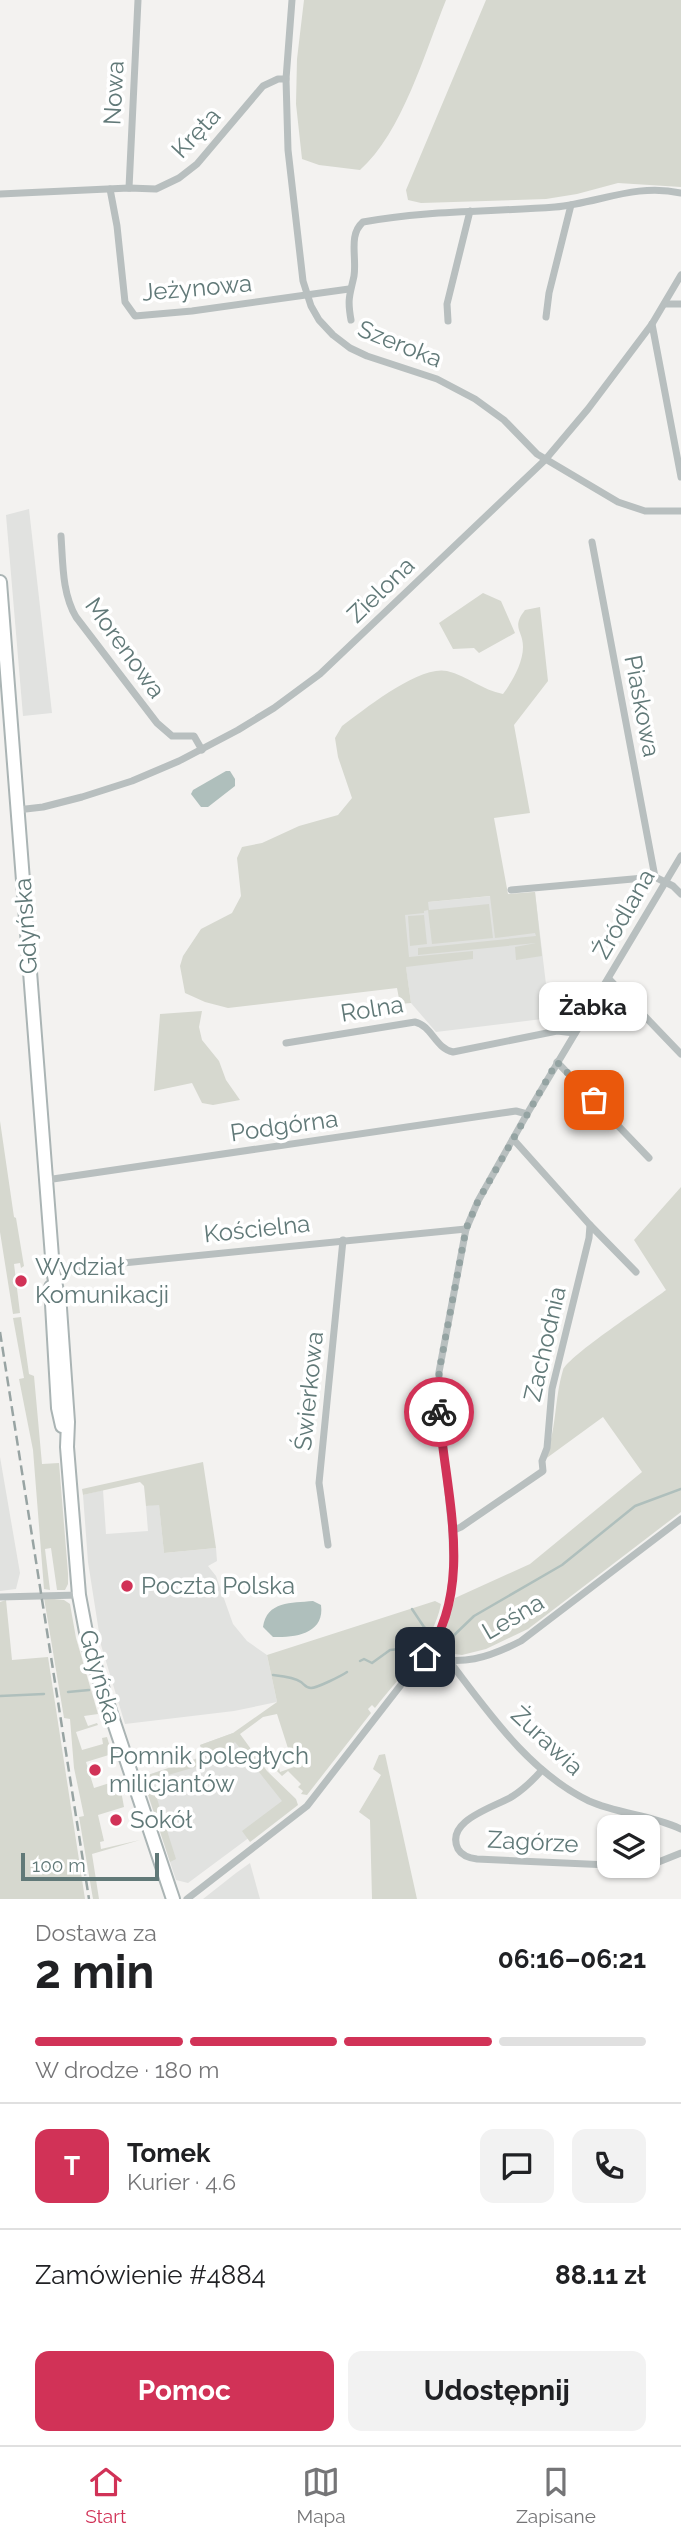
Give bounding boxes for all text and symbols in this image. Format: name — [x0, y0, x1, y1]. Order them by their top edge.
street label: Nowa — [97, 60, 130, 126]
street label: Kręta — [165, 101, 226, 164]
street label: Jeżynowa — [141, 268, 253, 307]
street label: Szeroka — [354, 314, 447, 374]
street label: Zielona — [341, 551, 420, 629]
street label: Morenowa — [79, 592, 172, 704]
street label: Piaskowa — [618, 653, 667, 759]
street label: Źródlana — [586, 864, 661, 964]
street label: Gdyńska — [8, 877, 43, 975]
callout: Żabka — [540, 981, 648, 1030]
street label: Rolna — [338, 989, 405, 1028]
text: Żabka — [559, 993, 627, 1020]
pin — [564, 1070, 624, 1130]
icon: bag — [575, 1081, 613, 1119]
street label: Podgórna — [228, 1104, 340, 1147]
street label: Kościelna — [202, 1209, 312, 1248]
place label: Wydział Komunikacji — [35, 1252, 169, 1309]
marker: Wydział Komunikacji — [13, 1273, 29, 1289]
street label: Zachodnia — [517, 1284, 572, 1404]
street label: Świerkowa — [288, 1330, 329, 1452]
courier — [404, 1377, 474, 1447]
icon: bike — [420, 1393, 458, 1431]
place label: Poczta Polska — [141, 1571, 295, 1600]
marker: Poczta Polska — [119, 1578, 135, 1594]
street label: Leśna — [477, 1587, 549, 1646]
street label: Gdyńska — [73, 1626, 128, 1727]
pin — [395, 1627, 455, 1687]
icon: home — [406, 1638, 444, 1676]
street label: Żurawia — [505, 1700, 589, 1781]
place label: Pomnik poległych milicjantów — [109, 1741, 309, 1798]
marker: Pomnik poległych milicjantów — [87, 1762, 103, 1778]
place label: Sokół — [130, 1805, 193, 1834]
marker: Sokół — [108, 1812, 124, 1828]
map controls — [597, 1815, 660, 1878]
button: layers — [597, 1815, 660, 1878]
street label: Zagórze — [487, 1825, 579, 1858]
scale bar — [21, 1850, 159, 1882]
text: 100 m — [32, 1854, 86, 1876]
text: Dostawa za — [35, 1919, 157, 1946]
text: 06:16–06:21 — [498, 1944, 646, 1974]
text: 2 min — [35, 1945, 154, 1999]
text: W drodze · 180 m — [35, 2056, 219, 2083]
button: chat — [480, 2129, 554, 2203]
button: phone — [572, 2129, 646, 2203]
text: Tomek — [127, 2138, 211, 2168]
text: T — [64, 2151, 80, 2181]
text: Kurier · 4.6 — [127, 2168, 236, 2195]
text: Zamówienie #4884 — [35, 2260, 266, 2290]
text: 88.11 zł — [555, 2260, 646, 2290]
button: Pomoc — [35, 2351, 334, 2431]
button: Udostępnij — [348, 2351, 646, 2431]
tab: Start — [85, 2463, 126, 2527]
tab: Mapa — [297, 2463, 346, 2527]
tab: Zapisane — [516, 2463, 596, 2527]

